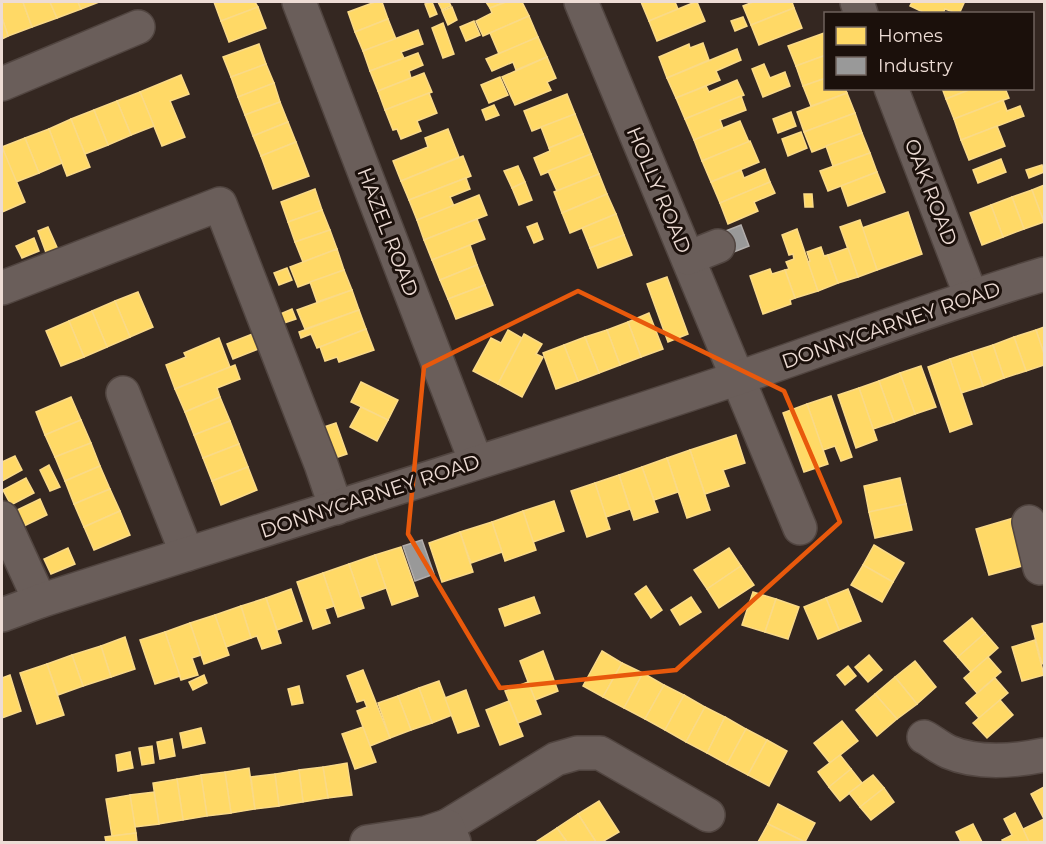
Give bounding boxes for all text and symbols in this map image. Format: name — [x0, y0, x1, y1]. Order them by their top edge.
legend — [824, 12, 1034, 90]
text: Homes — [878, 25, 943, 47]
text: Industry — [878, 55, 953, 77]
street label: HOLLY ROAD — [622, 123, 696, 257]
street label: OAK ROAD — [900, 135, 962, 249]
street label: HAZEL ROAD — [352, 164, 424, 300]
street label: DONNYCARNEY ROAD — [779, 276, 1003, 374]
street label: DONNYCARNEY ROAD — [257, 449, 483, 543]

